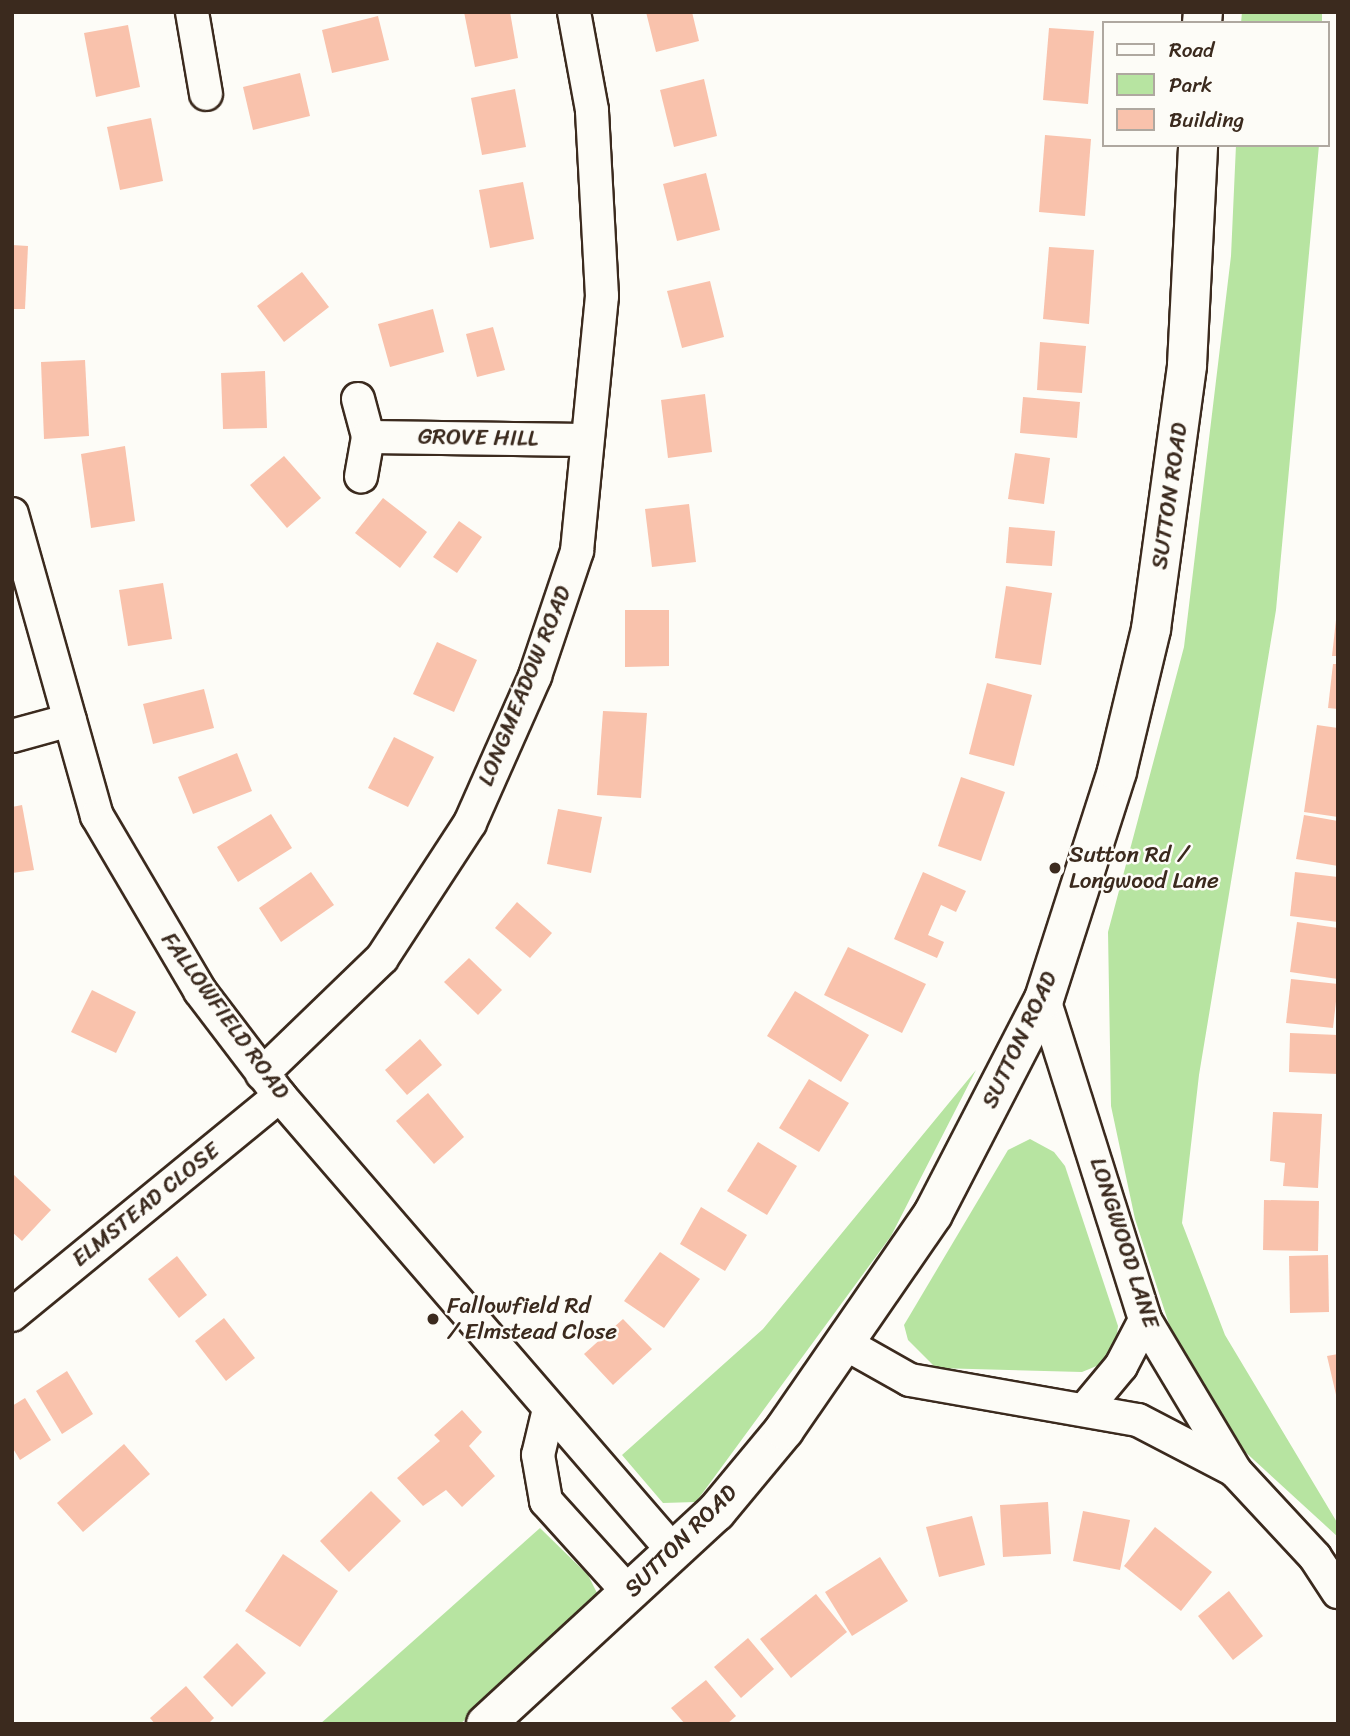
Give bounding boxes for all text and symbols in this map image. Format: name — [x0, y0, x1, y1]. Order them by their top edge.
legend — [1102, 21, 1329, 147]
text: Road — [1169, 31, 1214, 69]
text: Park — [1169, 66, 1212, 104]
text: Building — [1169, 101, 1244, 139]
street label: SUTTON ROAD — [1146, 421, 1194, 571]
street label: GROVE HILL — [417, 423, 539, 453]
street label: LONGMEADOW ROAD — [472, 582, 578, 790]
place label: Sutton Rd / Longwood Lane — [1069, 841, 1219, 895]
marker: Sutton Rd / Longwood Lane — [1047, 860, 1063, 876]
street label: FALLOWFIELD ROAD — [155, 927, 295, 1105]
street label: SUTTON ROAD — [976, 967, 1064, 1113]
street label: ELMSTEAD CLOSE — [67, 1137, 225, 1273]
street label: LONGWOOD LANE — [1083, 1154, 1165, 1332]
place label: Fallowfield Rd / Elmstead Close — [447, 1292, 617, 1346]
marker: Fallowfield Rd / Elmstead Close — [425, 1311, 441, 1327]
street label: SUTTON ROAD — [619, 1479, 743, 1603]

